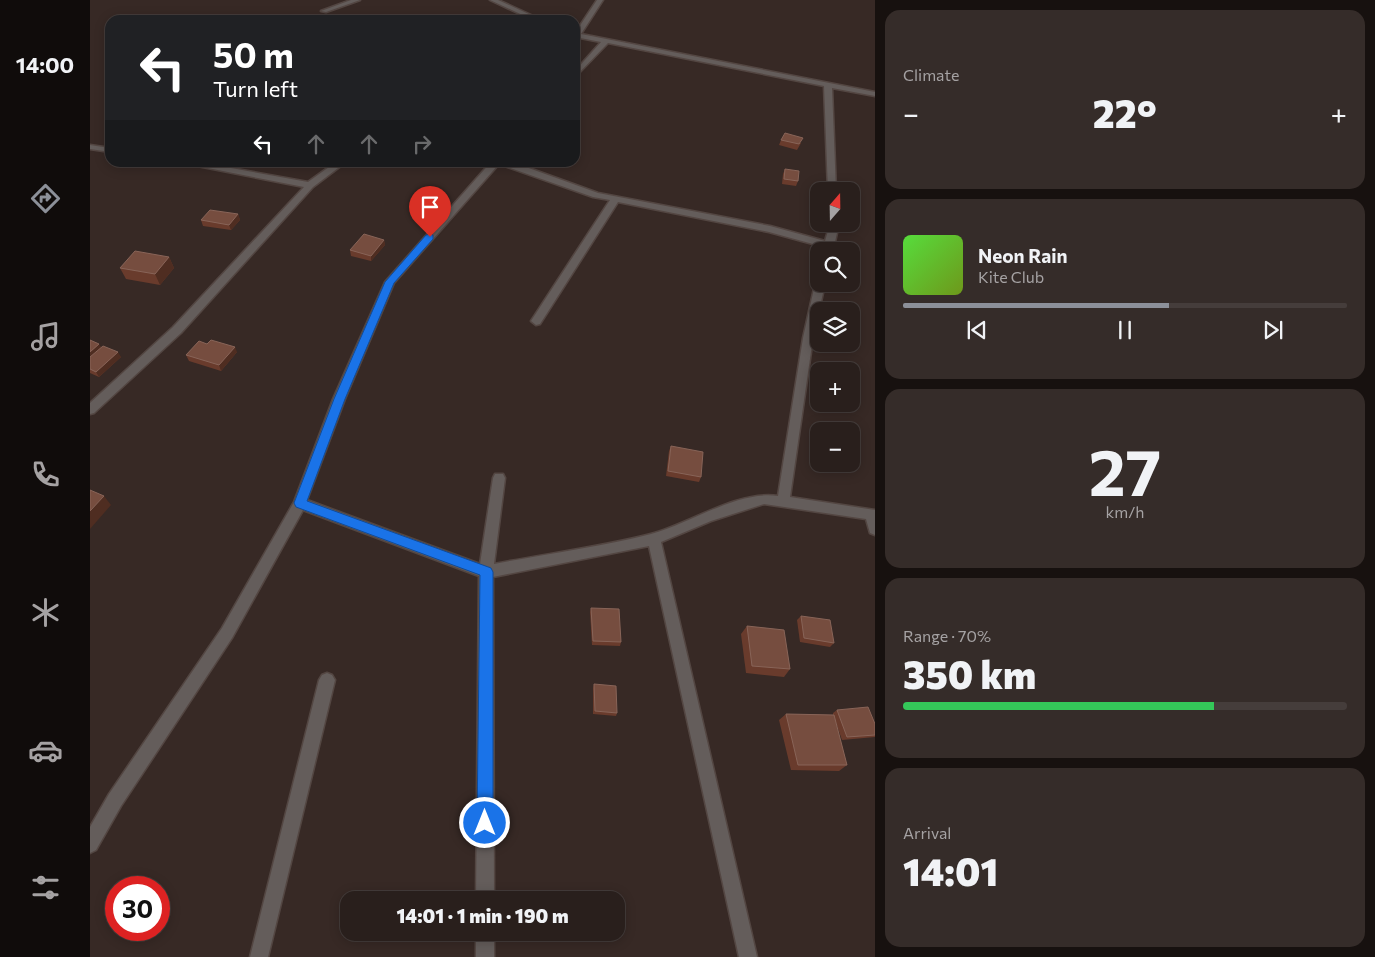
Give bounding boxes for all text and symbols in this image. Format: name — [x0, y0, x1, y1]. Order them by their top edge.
text: 50 m — [213, 32, 294, 75]
icon: left — [130, 35, 195, 100]
text: 14:00 — [16, 51, 74, 78]
text: Climate — [903, 65, 959, 84]
text: Turn left — [213, 75, 298, 102]
text: 22° — [1093, 89, 1157, 136]
text: − — [903, 96, 919, 130]
text: + — [1331, 96, 1347, 130]
icon: left — [249, 130, 277, 158]
icon: ahead — [302, 130, 330, 158]
icon: ahead — [355, 130, 383, 158]
icon: right — [408, 130, 436, 158]
icon: directions — [28, 181, 63, 216]
north arrow — [810, 182, 860, 232]
map controls — [810, 182, 860, 472]
pin — [409, 186, 451, 237]
icon: arrive — [416, 193, 444, 221]
button: search — [810, 242, 860, 292]
text: Neon Rain — [978, 244, 1068, 267]
text: Kite Club — [978, 267, 1044, 286]
button: layers — [810, 302, 860, 352]
icon: previous — [963, 316, 991, 344]
icon: pause — [1111, 316, 1139, 344]
icon: next — [1259, 316, 1287, 344]
icon: music — [28, 319, 63, 354]
button: + — [810, 362, 860, 412]
button: − — [810, 422, 860, 472]
text: 27 — [1089, 430, 1161, 509]
icon: phone — [28, 457, 63, 492]
text: km/h — [1106, 502, 1144, 521]
icon: climate — [28, 595, 63, 630]
text: Range · 70% — [903, 626, 991, 645]
text: 350 km — [903, 650, 1036, 697]
icon: car — [28, 733, 63, 768]
position arrow — [458, 796, 510, 848]
text: Arrival — [903, 823, 951, 842]
text: 14:01 — [903, 847, 998, 894]
icon: filters — [28, 870, 63, 905]
speed limit sign: 30 — [105, 876, 170, 941]
text: 14:01 · 1 min · 190 m — [396, 904, 569, 927]

